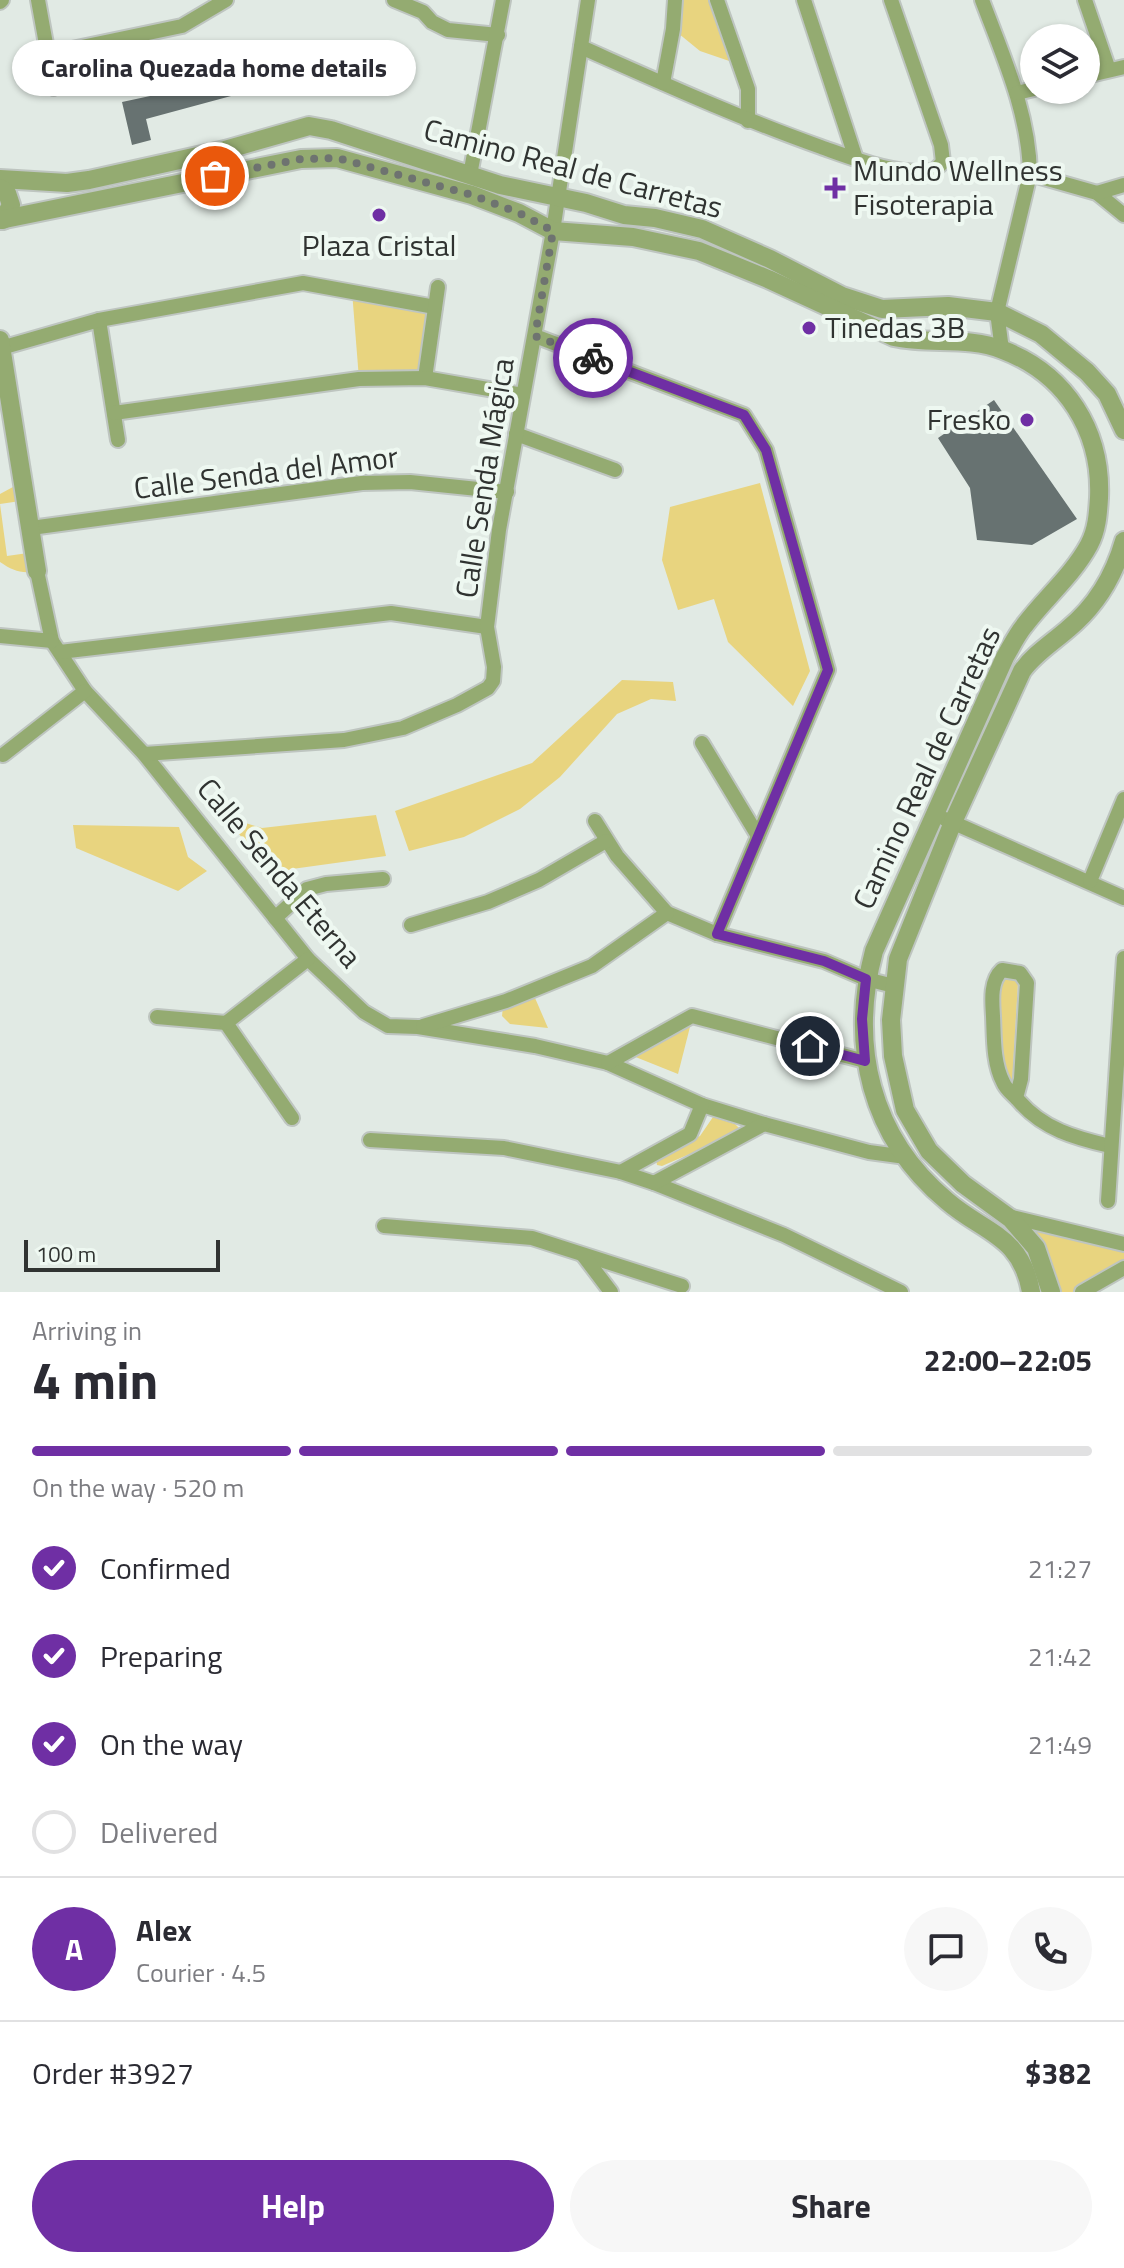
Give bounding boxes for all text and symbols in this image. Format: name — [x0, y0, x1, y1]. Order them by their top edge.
map controls — [1020, 24, 1100, 104]
button: layers — [1020, 24, 1100, 104]
callout: Carolina Quezada home details — [13, 40, 417, 96]
text: Carolina Quezada home details — [41, 48, 387, 87]
street label: Camino Real de Carretas — [419, 106, 728, 230]
pin — [181, 142, 249, 210]
place label: Mundo Wellness Fisoterapia — [853, 147, 1063, 227]
icon: bag — [193, 154, 237, 198]
marker: Mundo Wellness Fisoterapia — [824, 177, 846, 199]
marker: Plaza Cristal — [370, 206, 388, 224]
place label: Plaza Cristal — [302, 222, 456, 268]
place label: Tinedas 3B — [825, 304, 965, 350]
courier — [553, 318, 633, 398]
marker: Tinedas 3B — [800, 319, 818, 337]
icon: bike — [571, 336, 615, 380]
street label: Calle Senda Mágica — [442, 355, 526, 601]
place label: Fresko — [927, 396, 1011, 442]
marker: Fresko — [1018, 411, 1036, 429]
street label: Calle Senda del Amor — [131, 433, 401, 511]
street label: Camino Real de Carretas — [840, 619, 1012, 917]
street label: Calle Senda Eterna — [186, 767, 373, 977]
pin — [776, 1012, 844, 1080]
icon: home — [788, 1024, 832, 1068]
scale bar — [24, 1236, 220, 1272]
text: 100 m — [36, 1237, 96, 1271]
text: Arriving in — [32, 1311, 142, 1350]
text: 22:00–22:05 — [924, 1337, 1092, 1383]
text: 4 min — [32, 1340, 158, 1419]
text: On the way · 520 m — [32, 1468, 244, 1507]
text: Confirmed — [100, 1545, 231, 1591]
icon: check — [32, 1546, 76, 1590]
text: 21:27 — [1028, 1549, 1092, 1588]
text: Preparing — [100, 1633, 222, 1679]
icon: check — [32, 1634, 76, 1678]
text: 21:42 — [1028, 1637, 1092, 1676]
text: On the way — [100, 1721, 243, 1767]
icon: check — [32, 1722, 76, 1766]
text: 21:49 — [1028, 1725, 1092, 1764]
text: Delivered — [100, 1809, 218, 1855]
text: Alex — [136, 1907, 192, 1953]
button: chat — [904, 1907, 988, 1991]
button: phone — [1008, 1907, 1092, 1991]
text: A — [65, 1926, 83, 1972]
text: Courier · 4.5 — [136, 1953, 266, 1992]
text: Order #3927 — [32, 2050, 194, 2096]
text: $382 — [1025, 2050, 1092, 2096]
button: Help — [32, 2160, 554, 2252]
button: Share — [570, 2160, 1092, 2252]

